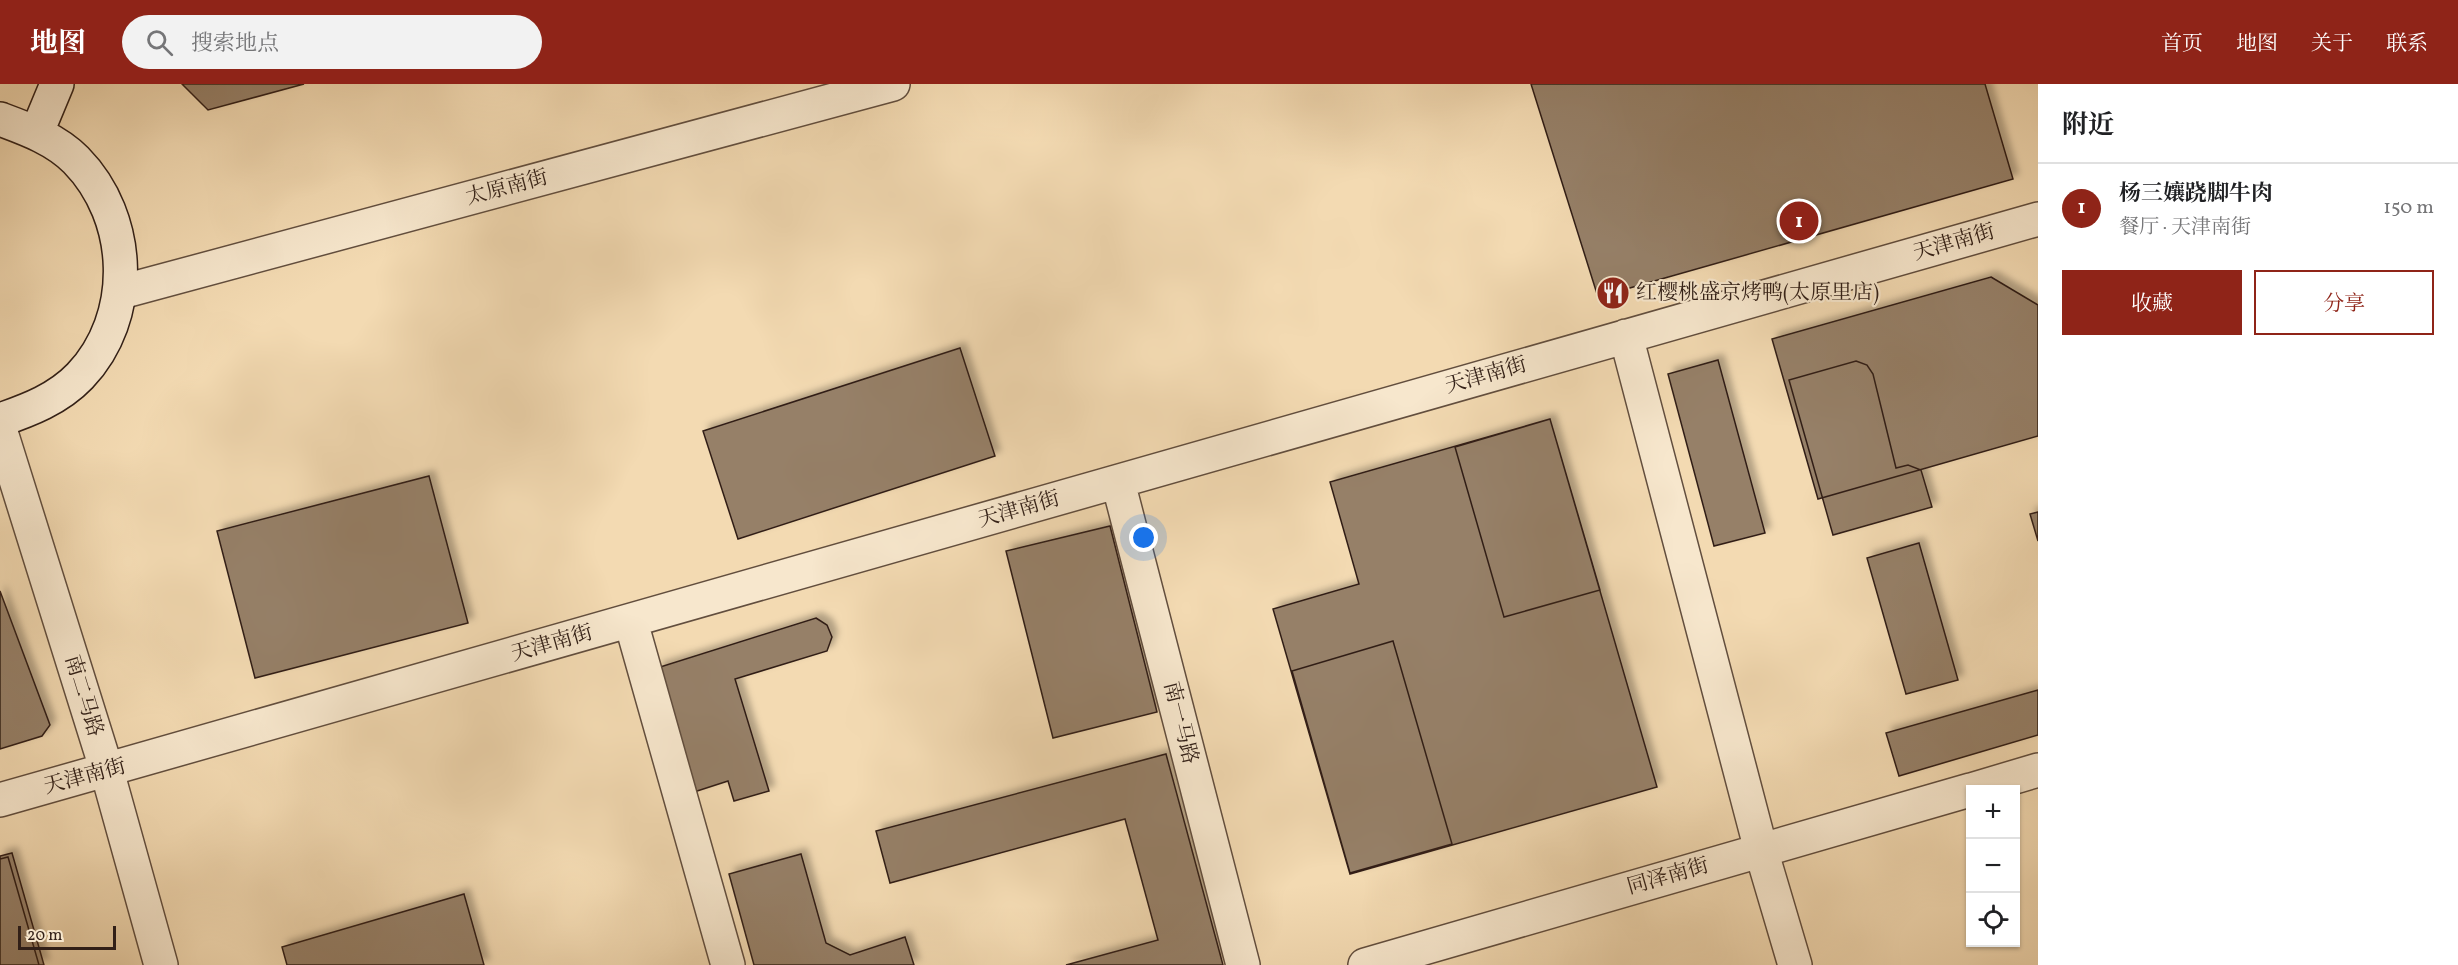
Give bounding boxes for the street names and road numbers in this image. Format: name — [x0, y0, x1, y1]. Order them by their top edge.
street label: 太原南街 — [463, 163, 551, 213]
street label: 天津南街 — [1910, 217, 1998, 269]
street label: 天津南街 — [1442, 350, 1530, 402]
street label: 天津南街 — [975, 484, 1063, 536]
street label: 天津南街 — [508, 618, 596, 670]
street label: 南二马路 — [57, 652, 109, 740]
street label: 南一马路 — [1156, 679, 1204, 767]
street label: 天津南街 — [41, 752, 129, 802]
street label: 同泽南街 — [1624, 851, 1712, 903]

